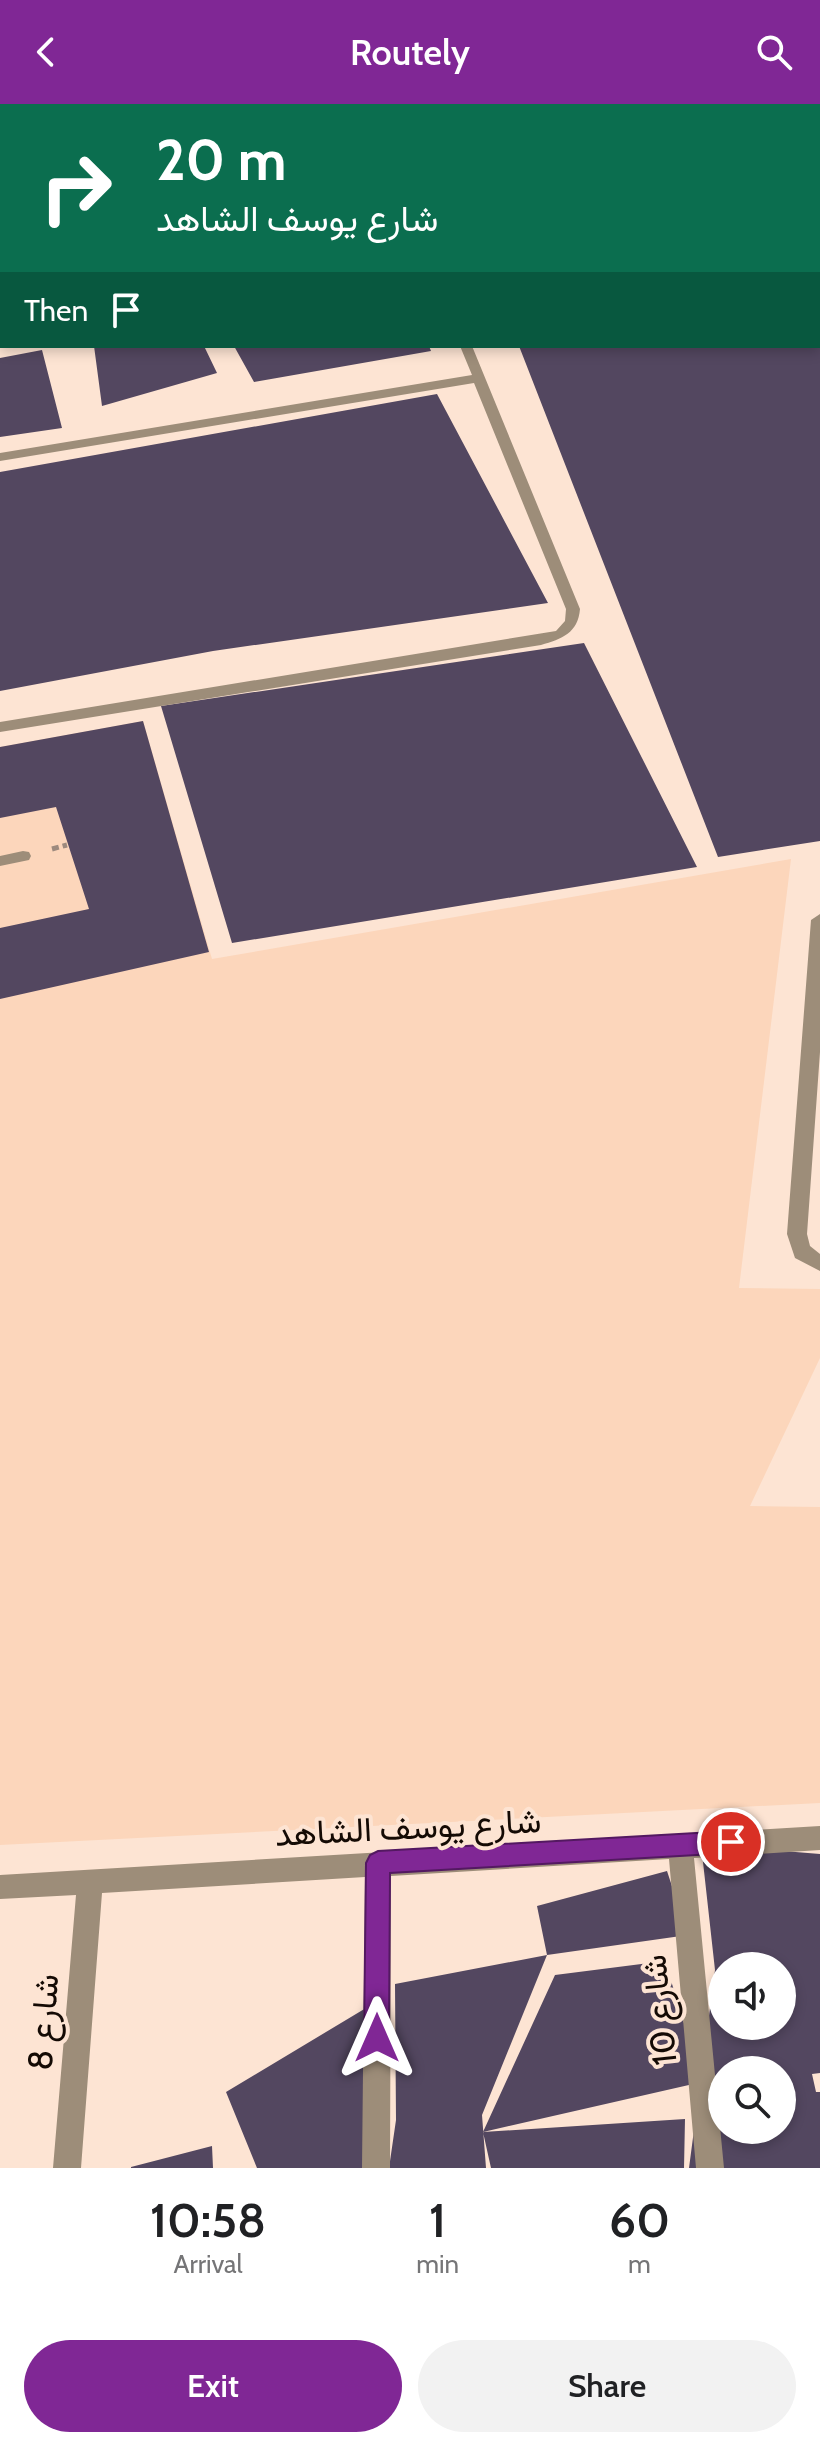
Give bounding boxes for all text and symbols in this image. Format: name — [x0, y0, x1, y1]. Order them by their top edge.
icon: back — [24, 30, 68, 74]
text: Routely — [350, 30, 470, 74]
icon: search — [752, 30, 796, 74]
text: 20 m — [156, 126, 286, 194]
icon: right — [24, 136, 128, 240]
text: شارع يوسف الشاهد — [156, 196, 438, 240]
icon: arrive — [104, 288, 148, 332]
text: Then — [24, 292, 88, 329]
street label: شارع يوسف الشاهد — [274, 1799, 542, 1857]
pin — [697, 1808, 765, 1876]
icon: arrive — [709, 1820, 753, 1864]
street label: شارع 10 — [632, 1952, 688, 2067]
map controls — [708, 1952, 796, 2144]
button: sound — [708, 1952, 796, 2040]
street label: شارع 8 — [19, 1972, 69, 2072]
position arrow — [335, 1996, 419, 2080]
button: search — [708, 2056, 796, 2144]
text: 10:58 — [150, 2191, 266, 2249]
text: 1 — [429, 2191, 446, 2249]
text: 60 — [609, 2191, 670, 2249]
text: Arrival — [173, 2248, 243, 2280]
text: min — [416, 2248, 459, 2280]
text: m — [628, 2248, 651, 2280]
button: Exit — [24, 2340, 402, 2432]
button: Share — [418, 2340, 796, 2432]

